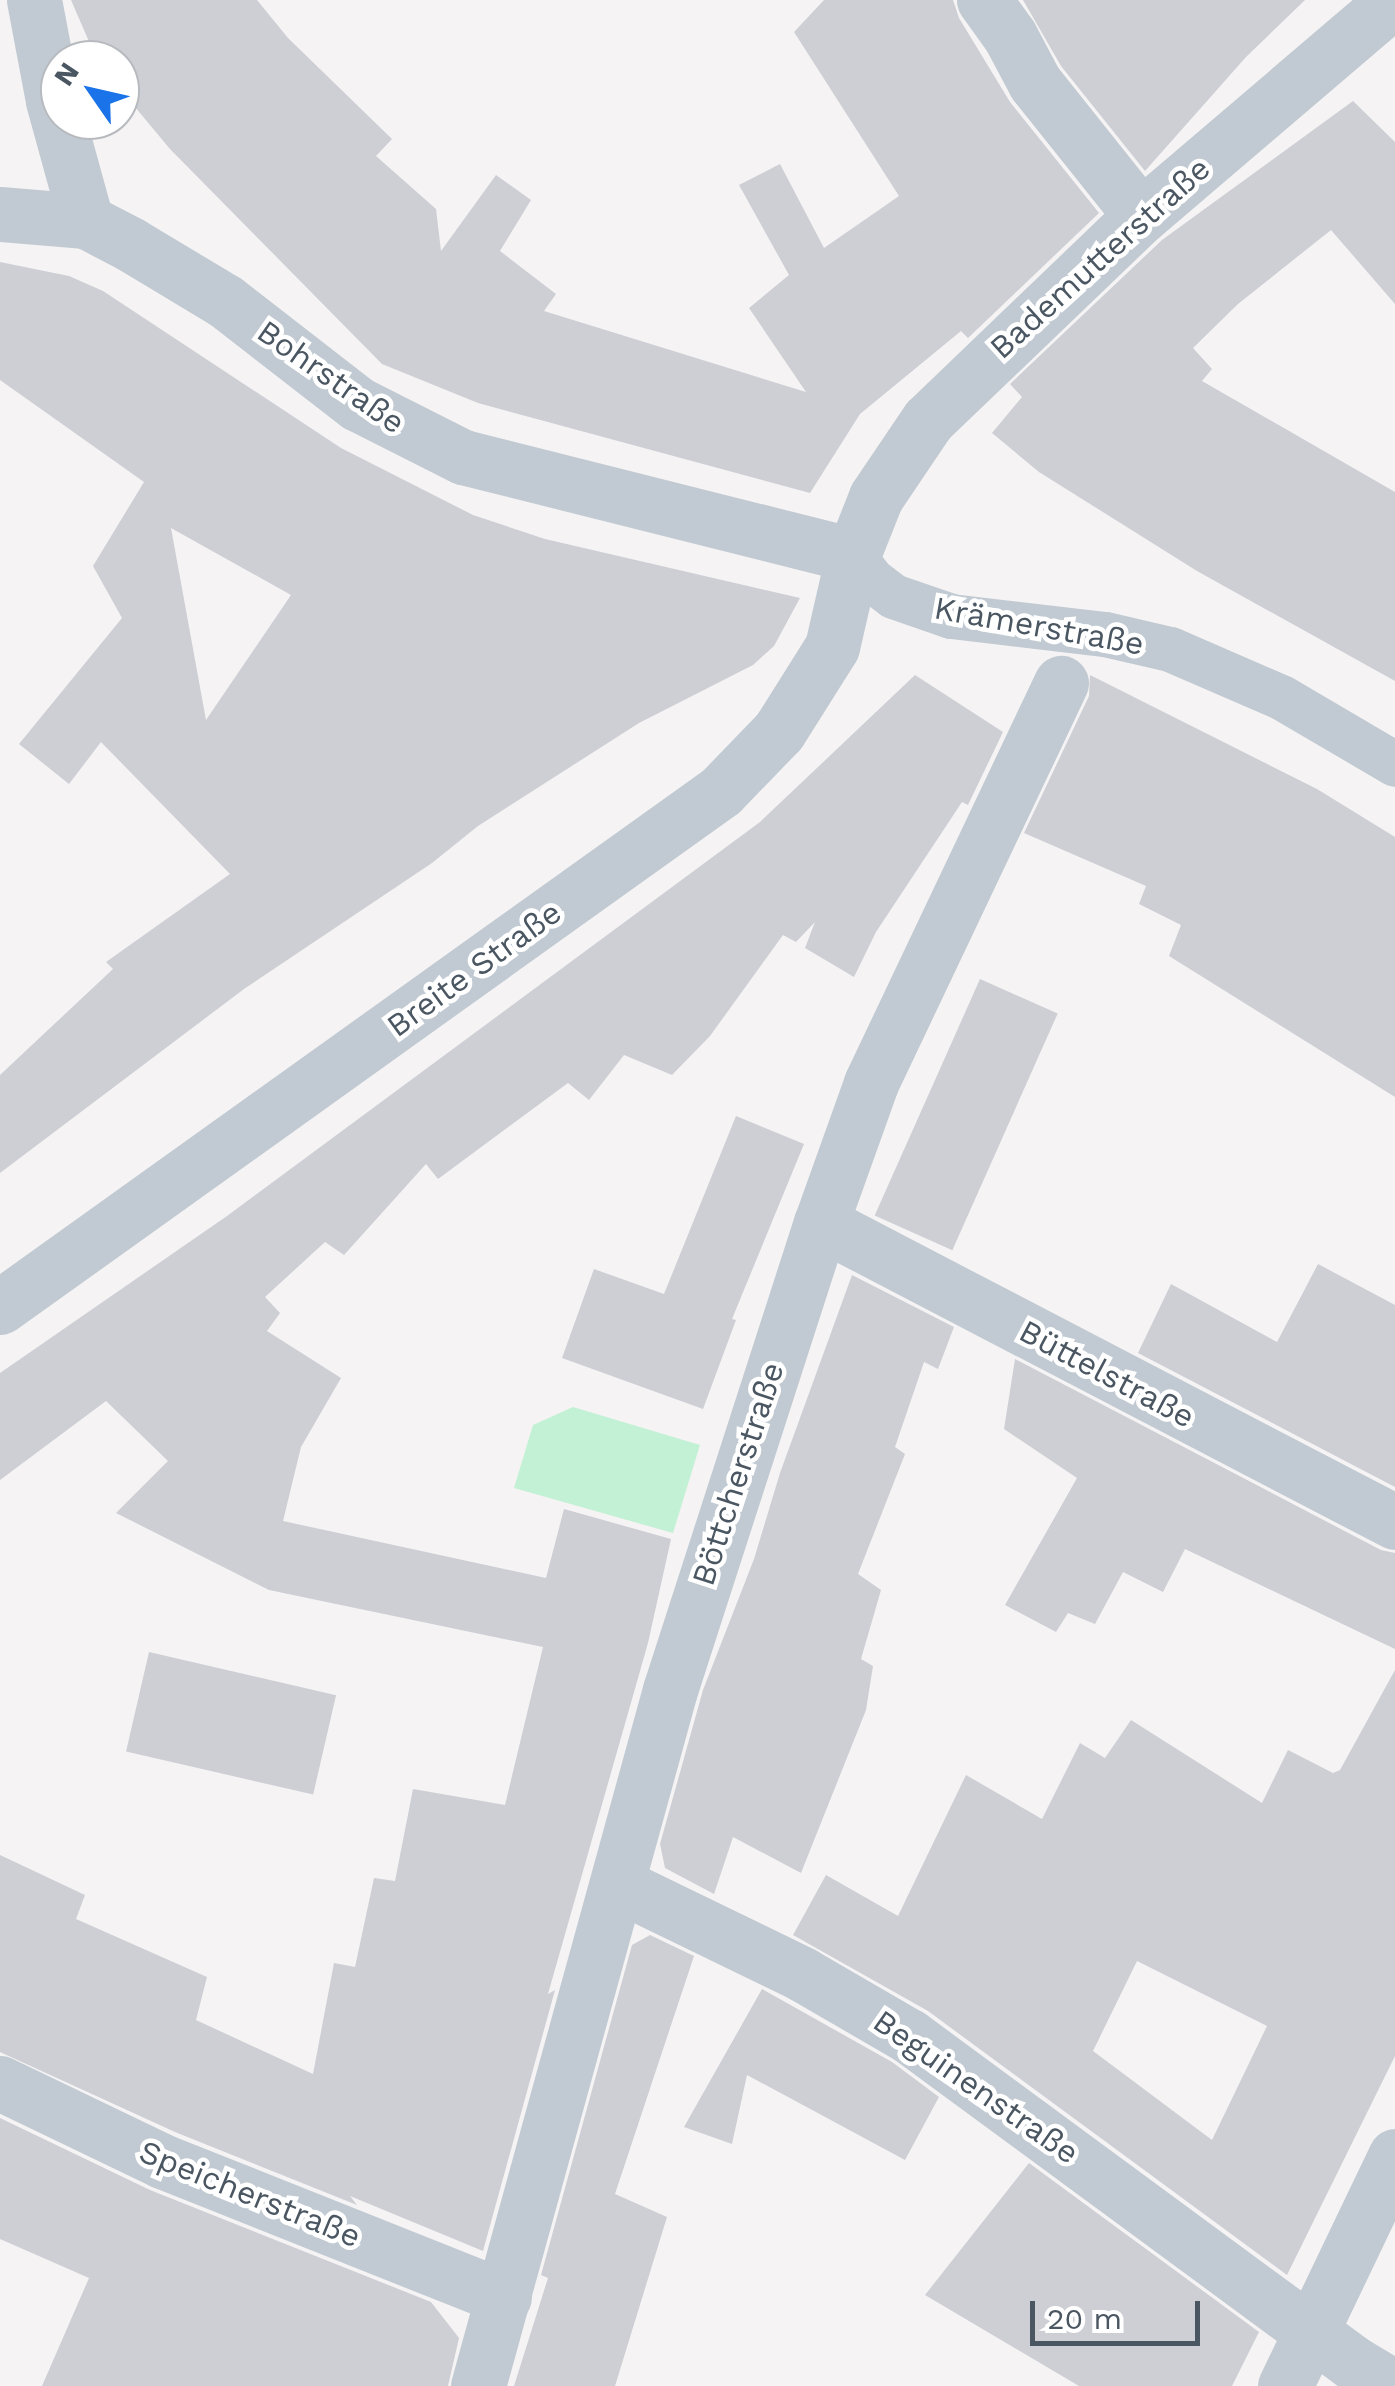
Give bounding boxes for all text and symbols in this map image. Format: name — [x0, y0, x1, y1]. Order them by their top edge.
north arrow — [40, 40, 140, 140]
text: N — [47, 56, 86, 92]
street label: Bademutterstraße — [982, 149, 1218, 367]
street label: Bohrstraße — [250, 312, 412, 442]
street label: Krämerstraße — [931, 589, 1147, 663]
street label: Breite Straße — [379, 893, 569, 1045]
street label: Büttelstraße — [1013, 1312, 1201, 1436]
street label: Böttcherstraße — [684, 1358, 792, 1590]
street label: Beguinenstraße — [866, 2002, 1086, 2172]
street label: Speicherstraße — [134, 2132, 366, 2256]
scale bar — [1035, 2281, 1205, 2343]
text: 20 m — [1047, 2301, 1122, 2336]

